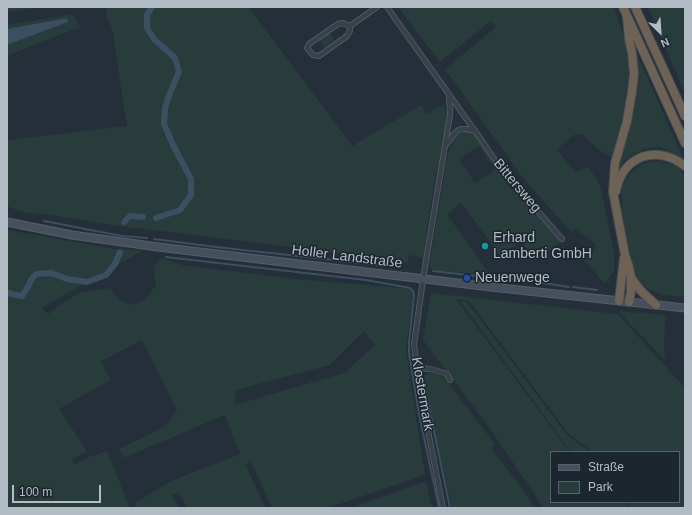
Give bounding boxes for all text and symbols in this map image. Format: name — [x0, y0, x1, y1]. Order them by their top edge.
north arrow — [640, 12, 680, 52]
text: N — [659, 36, 671, 50]
street label: Bittersweg — [490, 156, 544, 216]
place label: Erhard Lamberti GmbH — [493, 230, 592, 262]
marker: Erhard Lamberti GmbH — [480, 241, 490, 251]
street label: Holler Landstraße — [291, 242, 403, 272]
place label: Neuenwege — [475, 270, 550, 286]
marker: Neuenwege — [462, 273, 472, 283]
street label: Klostermark — [407, 356, 437, 432]
legend — [550, 451, 680, 503]
text: Straße — [588, 460, 624, 474]
scale bar — [14, 477, 103, 503]
text: Park — [588, 480, 613, 494]
text: 100 m — [19, 485, 52, 499]

